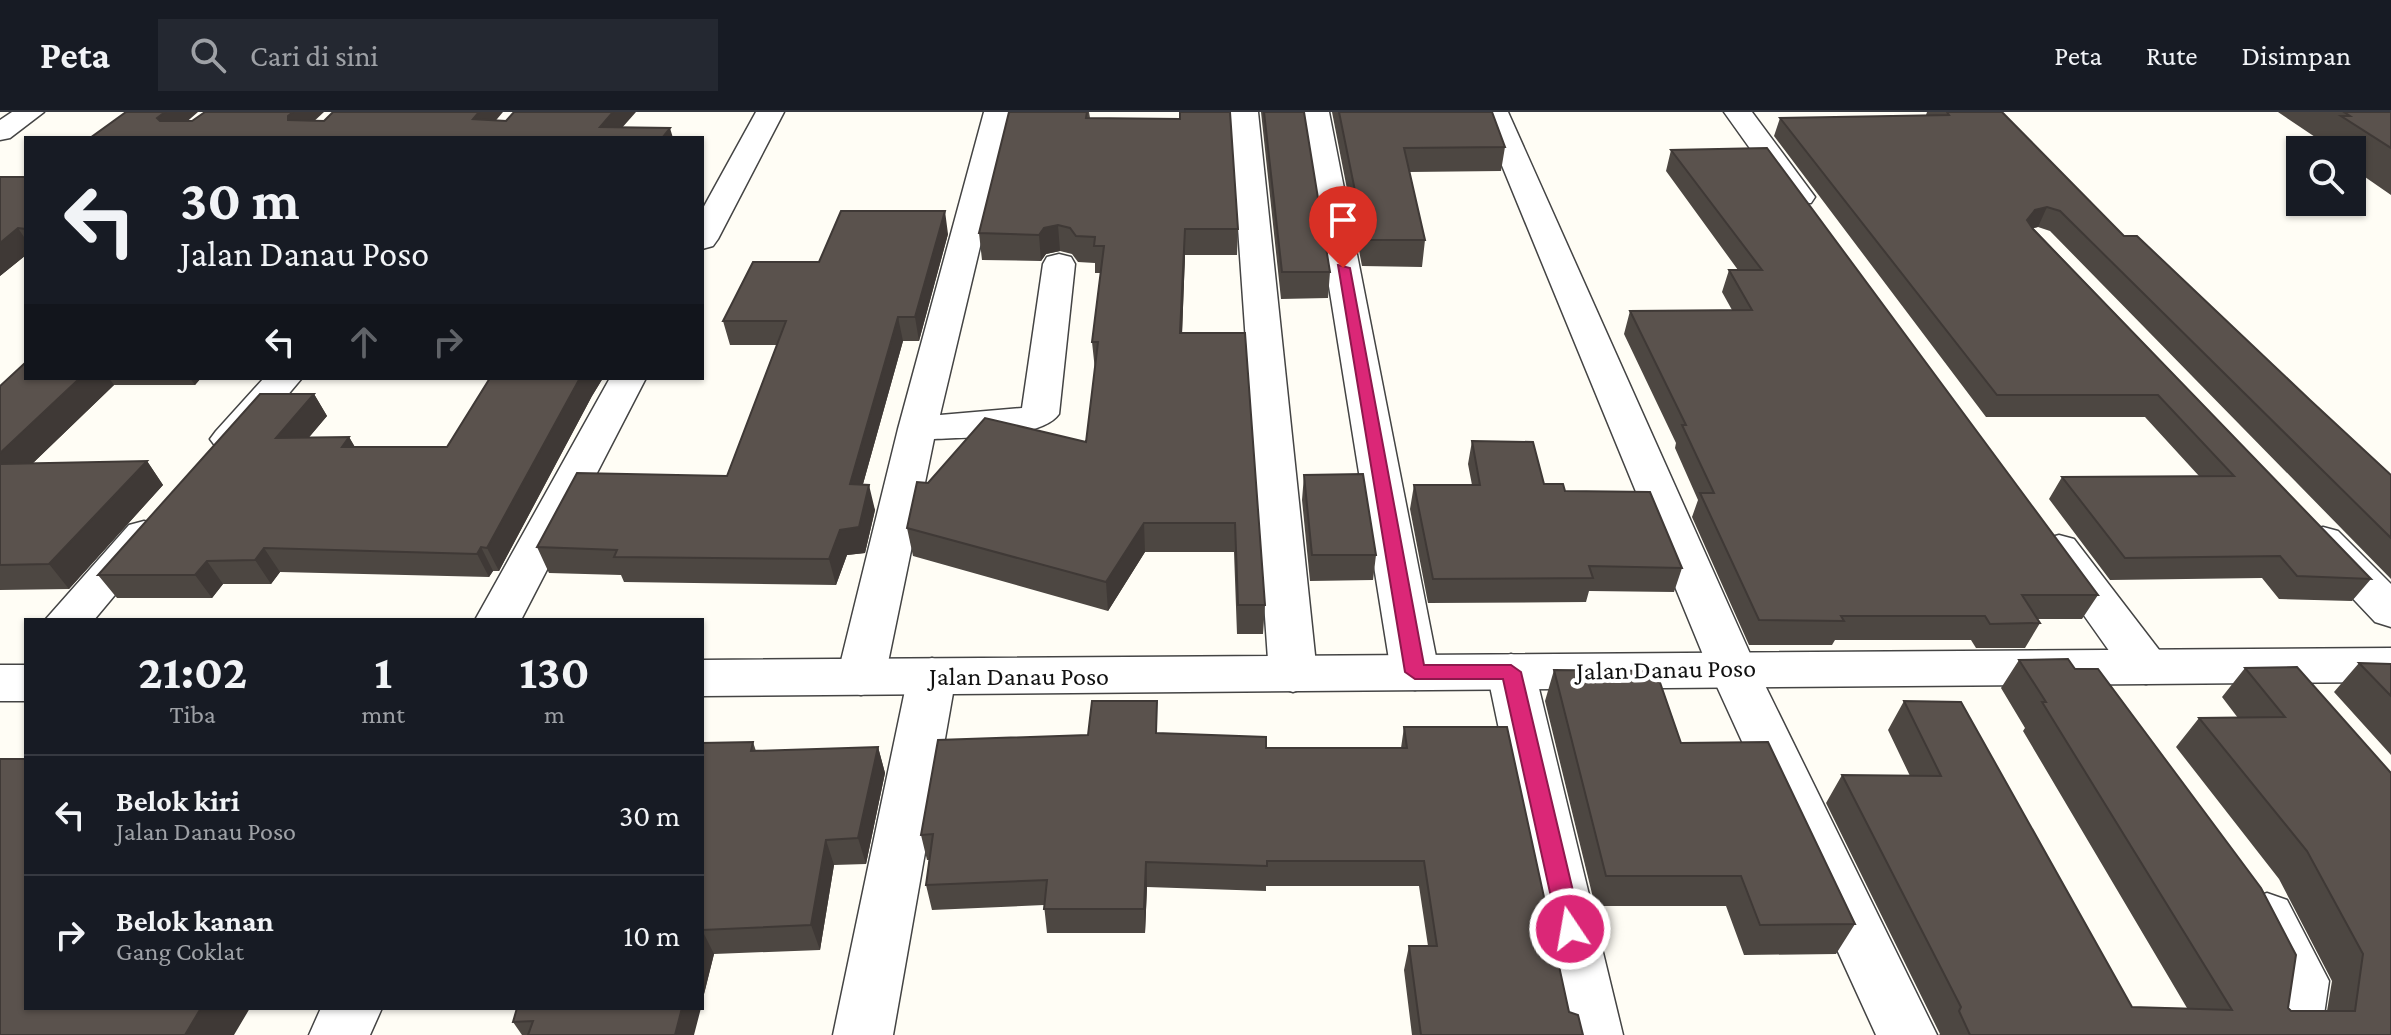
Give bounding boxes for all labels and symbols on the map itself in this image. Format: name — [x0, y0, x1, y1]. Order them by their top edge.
pin — [1309, 186, 1377, 268]
street label: Jalan Danau Poso — [1574, 653, 1756, 686]
street label: Jalan Danau Poso — [927, 662, 1109, 691]
position arrow — [1528, 887, 1612, 971]

